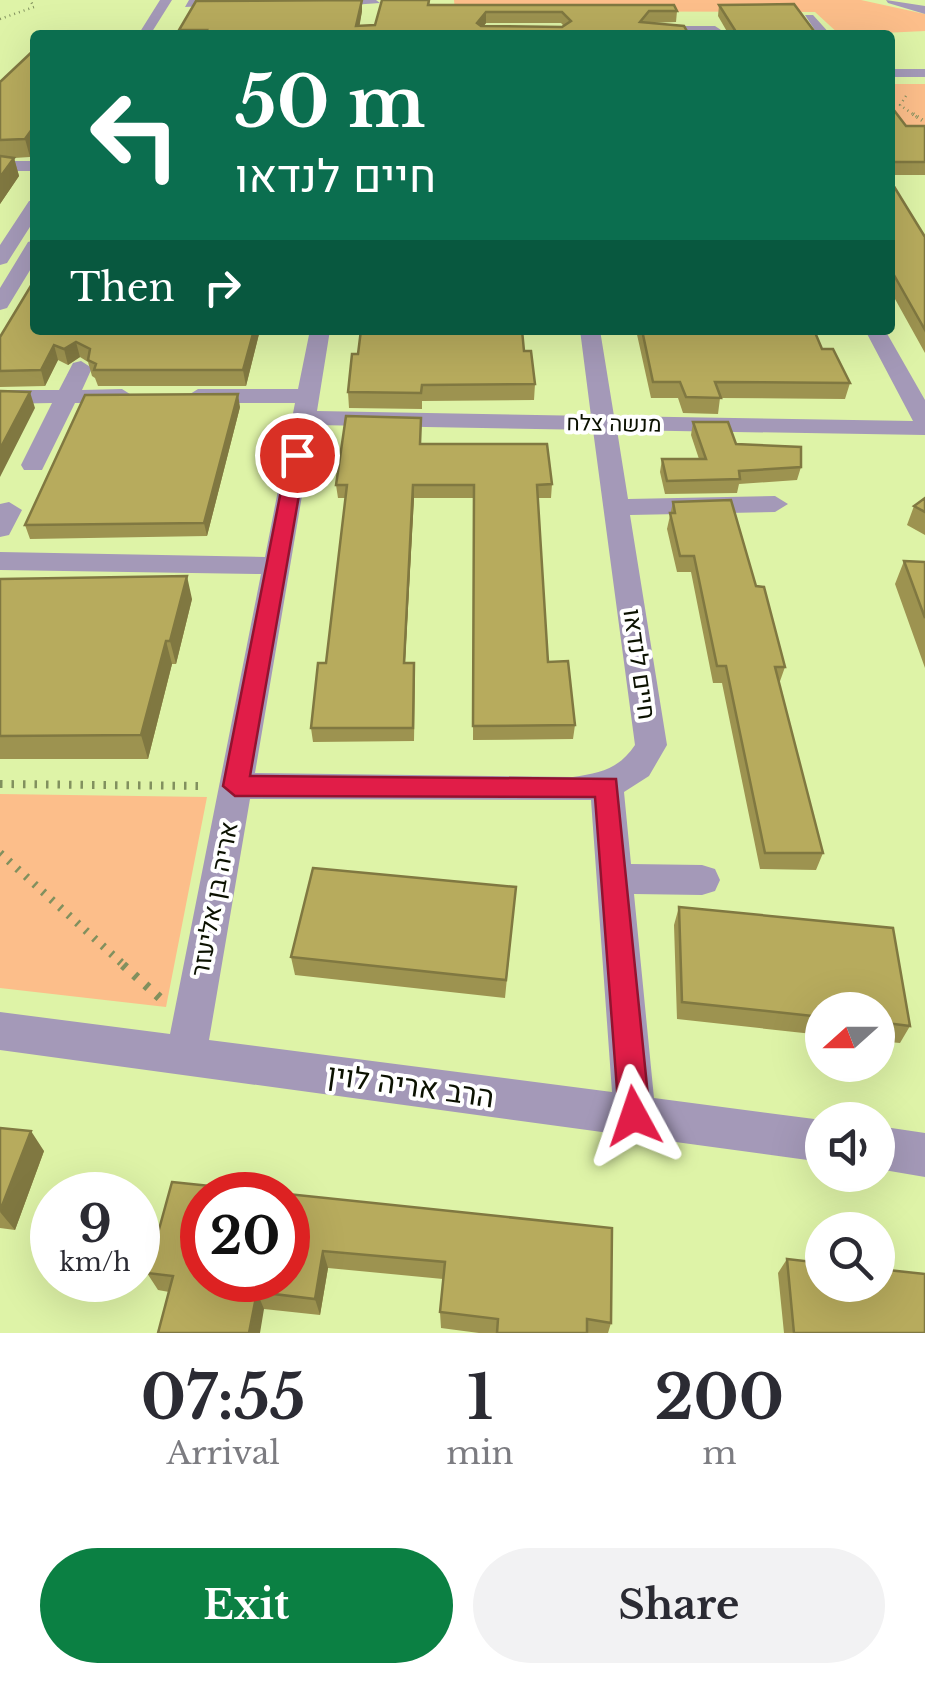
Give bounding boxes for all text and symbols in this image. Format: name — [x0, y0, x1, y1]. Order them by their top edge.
text: 50 m — [235, 59, 426, 146]
icon: left — [70, 70, 200, 200]
text: חיים לנדאו — [235, 148, 436, 204]
icon: right — [195, 260, 250, 315]
text: Then — [70, 264, 175, 311]
street label: מנשה צלח — [566, 409, 662, 438]
pin — [255, 413, 340, 498]
icon: arrive — [270, 428, 325, 483]
street label: חיים לנדאו — [616, 607, 663, 722]
street label: אריה בן אליעזר — [184, 819, 245, 979]
north arrow — [805, 992, 895, 1082]
map controls — [805, 992, 895, 1302]
street label: הרב אריה לוין — [325, 1055, 497, 1116]
position arrow — [582, 1064, 686, 1168]
button: sound — [805, 1102, 895, 1192]
speed limit sign: 20 — [180, 1172, 310, 1302]
text: 9 — [78, 1193, 112, 1256]
button: search — [805, 1212, 895, 1302]
text: km/h — [60, 1247, 130, 1278]
text: 07:55 — [141, 1361, 306, 1435]
text: 1 — [467, 1361, 493, 1435]
text: 200 — [654, 1361, 784, 1435]
text: Arrival — [167, 1433, 280, 1473]
text: min — [446, 1433, 514, 1473]
text: m — [702, 1433, 736, 1473]
button: Exit — [40, 1548, 453, 1663]
button: Share — [473, 1548, 885, 1663]

